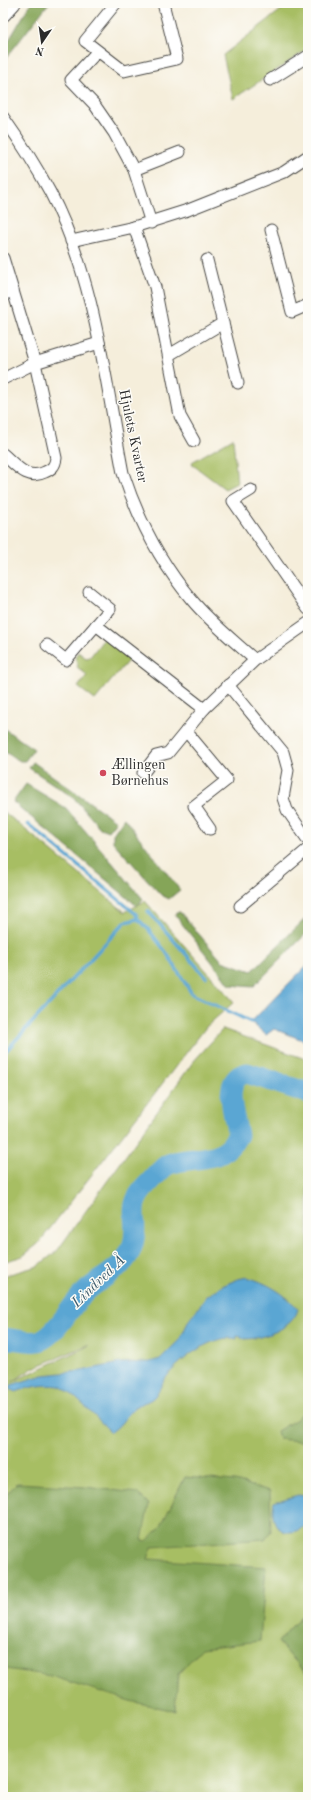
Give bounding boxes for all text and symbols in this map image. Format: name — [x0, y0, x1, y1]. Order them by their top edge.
north arrow — [22, 22, 62, 62]
text: N — [34, 44, 45, 57]
street label: Hjulets Kvarter — [116, 388, 150, 484]
place label: Ællingen Børnehus — [111, 758, 169, 788]
marker: Ællingen Børnehus — [98, 768, 108, 778]
water label: Lindved Å — [66, 1250, 129, 1312]

